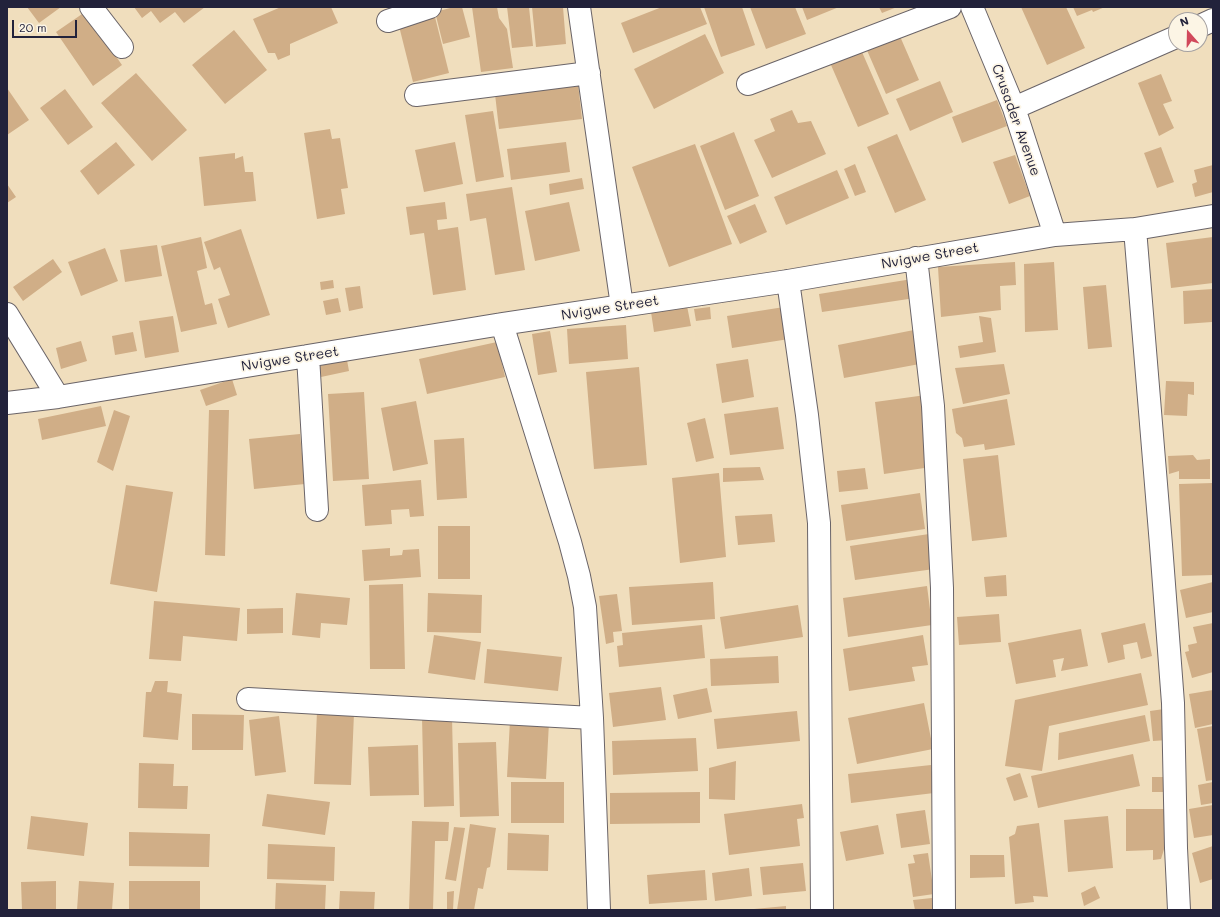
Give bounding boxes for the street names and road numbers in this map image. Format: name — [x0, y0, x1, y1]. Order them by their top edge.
street label: Crusader Avenue — [988, 62, 1044, 178]
street label: Nvigwe Street — [880, 239, 980, 273]
street label: Nvigwe Street — [560, 292, 660, 324]
street label: Nvigwe Street — [240, 343, 340, 375]

